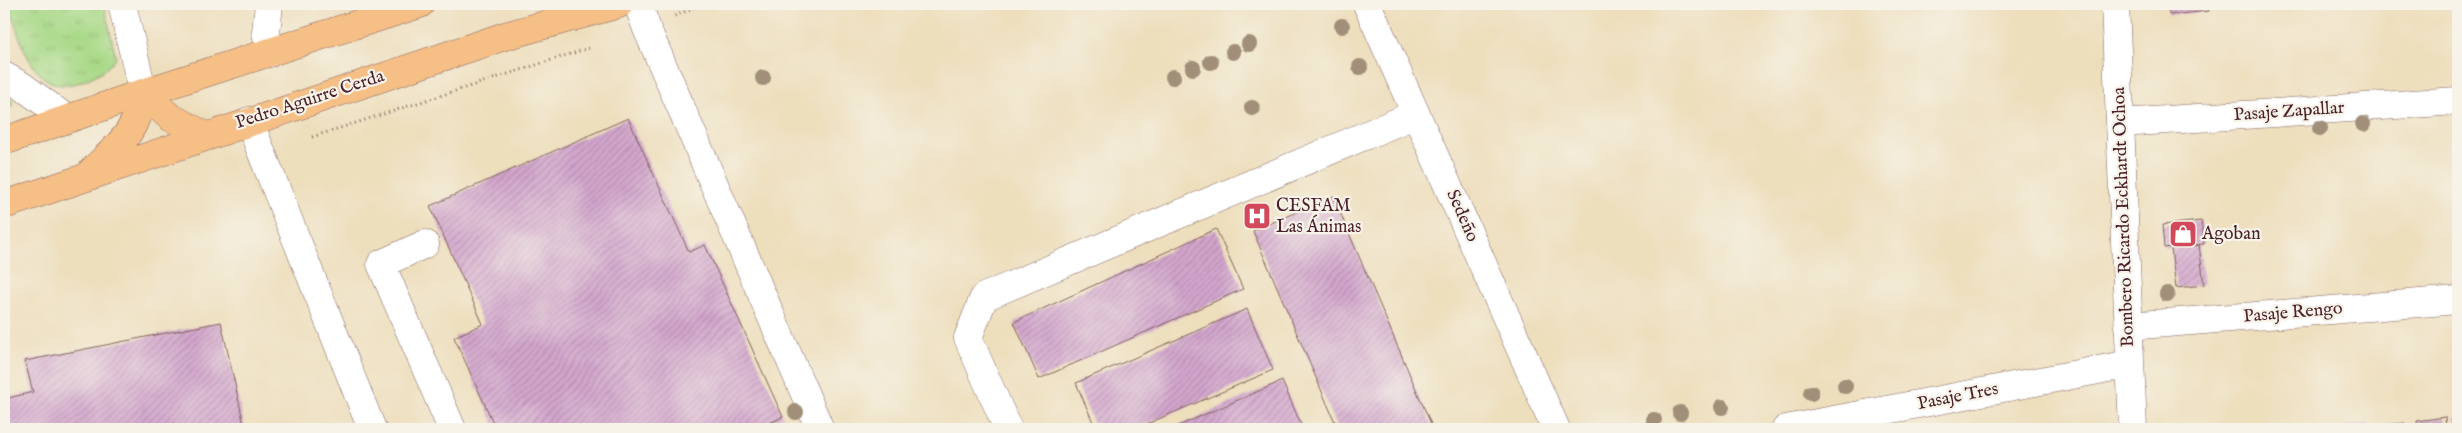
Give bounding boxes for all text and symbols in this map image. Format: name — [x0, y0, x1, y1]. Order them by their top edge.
street label: Pedro Aguirre Cerda — [233, 65, 387, 135]
street label: Bombero Ricardo Eckhardt Ochoa — [2108, 86, 2140, 348]
street label: Pasaje Zapallar — [2233, 97, 2345, 127]
street label: Sedeño — [1440, 186, 1484, 246]
place label: CESFAM Las Ánimas — [1276, 195, 1361, 239]
hospital icon: CESFAM Las Ánimas — [1242, 201, 1272, 231]
shop icon: Agoban — [2168, 219, 2198, 249]
place label: Agoban — [2201, 223, 2261, 246]
street label: Pasaje Rengo — [2242, 297, 2344, 329]
street label: Pasaje Tres — [1916, 378, 2000, 416]

